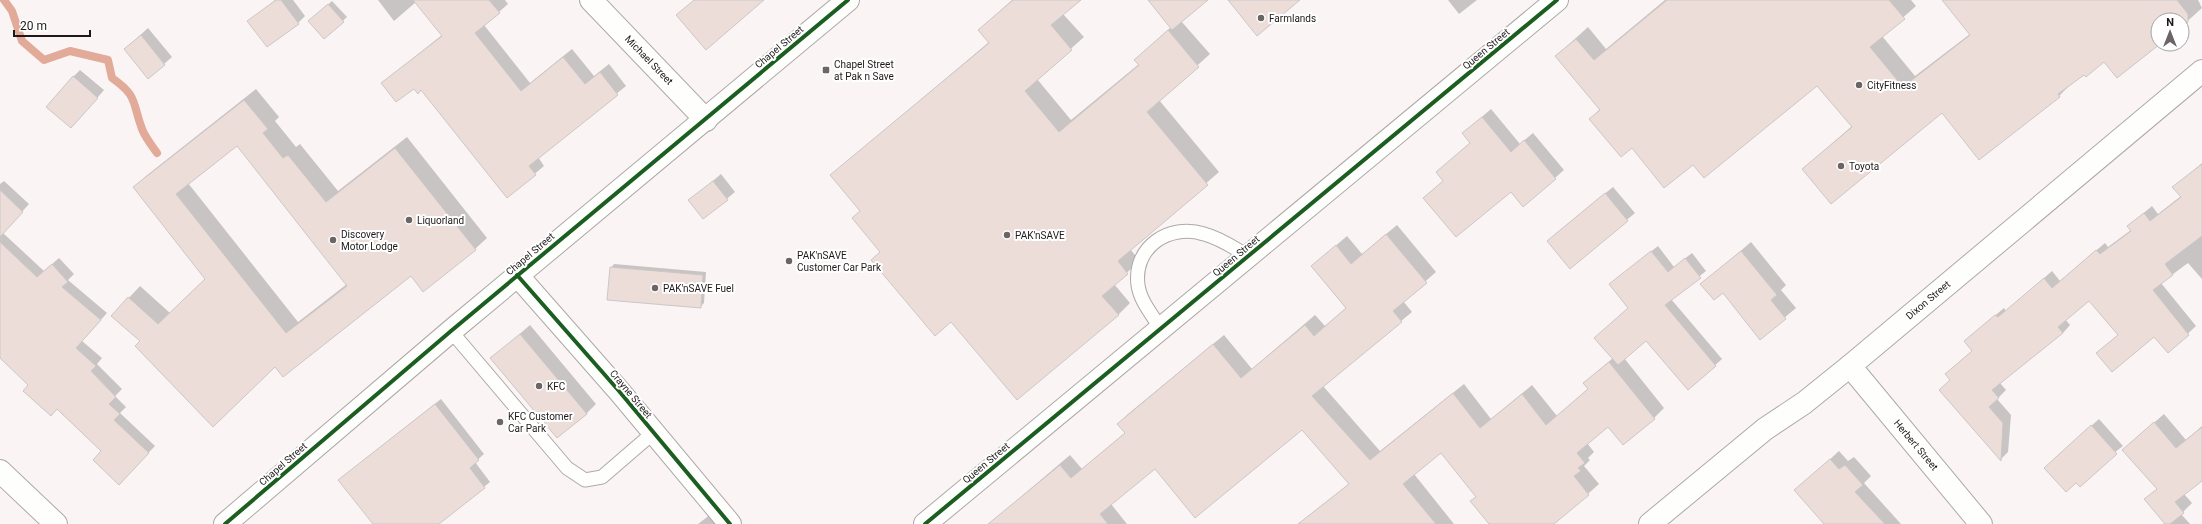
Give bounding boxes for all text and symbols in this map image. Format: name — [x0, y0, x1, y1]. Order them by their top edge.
scale bar — [14, 12, 90, 38]
north arrow — [2150, 12, 2190, 52]
marker: Farmlands — [1256, 13, 1266, 23]
place label: Farmlands — [1269, 13, 1316, 24]
text: N — [2166, 16, 2174, 29]
text: 20 m — [20, 19, 47, 33]
street label: Chapel Street — [753, 24, 805, 70]
street label: Queen Street — [1460, 26, 1512, 72]
street label: Michael Street — [623, 33, 675, 87]
place label: Chapel Street at Pak n Save — [834, 59, 894, 82]
marker: Chapel Street at Pak n Save — [821, 65, 831, 75]
marker: CityFitness — [1854, 80, 1864, 90]
place label: CityFitness — [1867, 80, 1916, 91]
marker: Toyota — [1836, 161, 1846, 171]
place label: Toyota — [1849, 161, 1879, 172]
marker: Liquorland — [404, 215, 414, 225]
place label: Liquorland — [417, 215, 464, 226]
place label: Discovery Motor Lodge — [341, 229, 398, 252]
marker: PAK'nSAVE — [1002, 230, 1012, 240]
place label: PAK'nSAVE — [1015, 230, 1065, 241]
street label: Chapel Street — [504, 231, 556, 277]
street label: Queen Street — [1210, 233, 1262, 279]
marker: Discovery Motor Lodge — [328, 235, 338, 245]
place label: PAK'nSAVE Customer Car Park — [797, 250, 882, 273]
marker: PAK'nSAVE Customer Car Park — [784, 256, 794, 266]
street label: Dixon Street — [1904, 278, 1952, 322]
marker: PAK'nSAVE Fuel — [650, 283, 660, 293]
place label: PAK'nSAVE Fuel — [663, 283, 734, 294]
street label: Crayne Street — [608, 368, 654, 420]
marker: KFC — [534, 381, 544, 391]
place label: KFC — [547, 381, 566, 392]
place label: KFC Customer Car Park — [508, 411, 573, 434]
marker: KFC Customer Car Park — [495, 417, 505, 427]
street label: Herbert Street — [1892, 418, 1940, 472]
street label: Chapel Street — [257, 440, 309, 488]
street label: Queen Street — [960, 440, 1012, 486]

